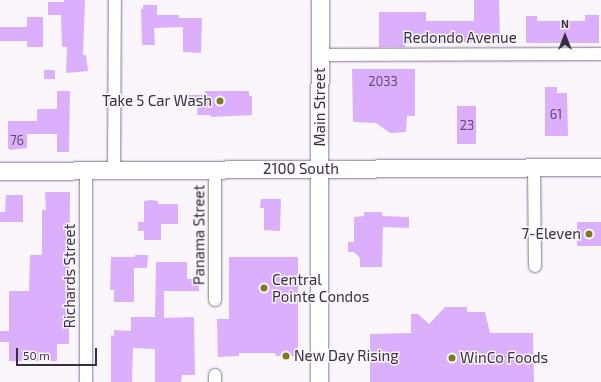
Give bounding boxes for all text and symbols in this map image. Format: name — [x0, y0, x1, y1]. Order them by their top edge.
north arrow — [545, 16, 585, 56]
text: N — [561, 17, 569, 30]
street label: Redondo Avenue — [403, 29, 517, 47]
street label: Main Street — [311, 68, 329, 146]
house number: 2033 — [368, 73, 398, 89]
place label: Take 5 Car Wash — [102, 92, 212, 110]
marker: Take 5 Car Wash — [215, 96, 225, 106]
house number: 61 — [550, 106, 562, 122]
house number: 23 — [460, 117, 474, 133]
house number: 76 — [10, 132, 24, 148]
street label: 2100 South — [263, 160, 339, 178]
street label: Panama Street — [190, 185, 208, 285]
street label: Richards Street — [61, 224, 79, 328]
place label: 7-Eleven — [521, 225, 581, 243]
marker: 7-Eleven — [584, 229, 594, 239]
place label: Central Pointe Condos — [272, 270, 369, 305]
marker: Central Pointe Condos — [259, 283, 269, 293]
scale bar — [18, 340, 99, 366]
place label: New Day Rising — [294, 347, 399, 365]
text: 50 m — [23, 348, 50, 362]
place label: WinCo Foods — [460, 349, 548, 367]
marker: New Day Rising — [281, 351, 291, 361]
marker: WinCo Foods — [447, 353, 457, 363]

